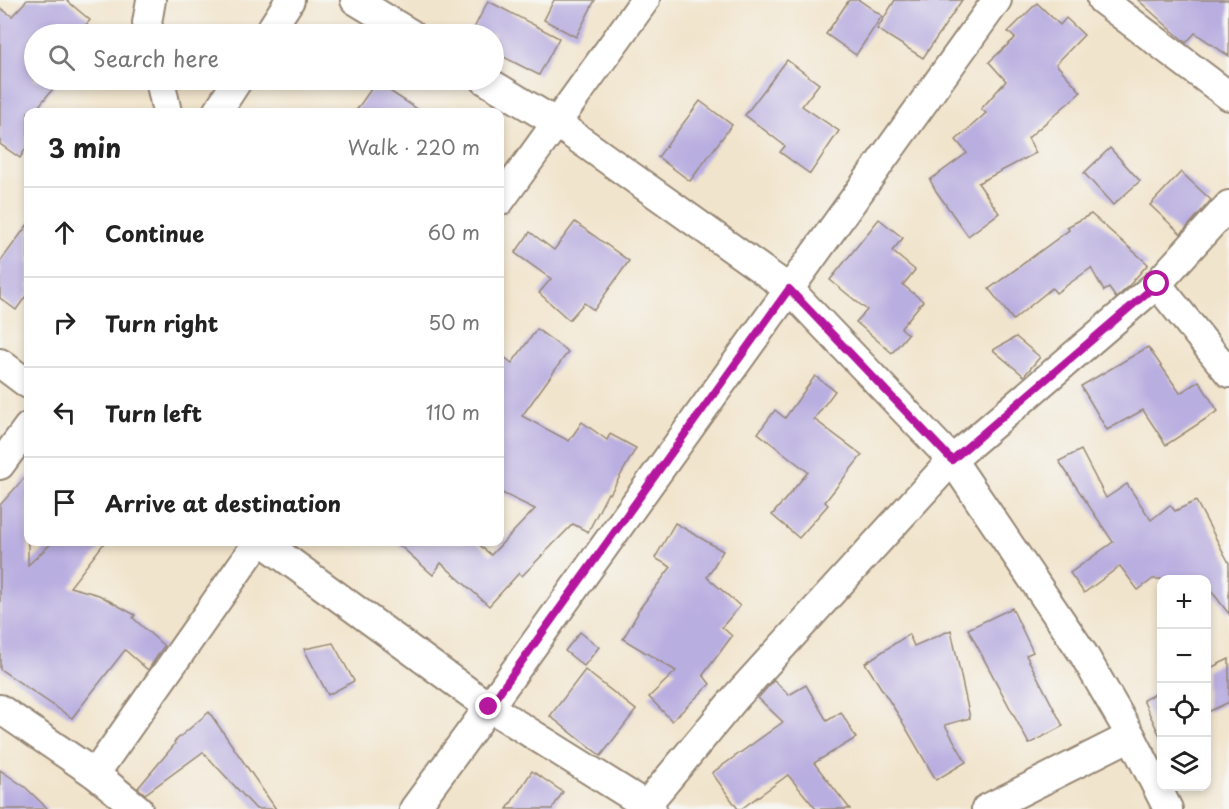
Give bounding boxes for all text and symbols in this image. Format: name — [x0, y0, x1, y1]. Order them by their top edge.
search box — [24, 24, 504, 90]
icon: search — [45, 41, 78, 74]
text: Search here — [93, 41, 219, 74]
text: 3 min — [48, 128, 121, 167]
text: Walk · 220 m — [348, 132, 480, 162]
icon: ahead — [48, 216, 81, 249]
text: Continue — [105, 216, 204, 249]
text: 60 m — [428, 217, 480, 247]
route start — [1143, 270, 1169, 296]
icon: right — [48, 306, 81, 339]
text: Turn right — [105, 306, 218, 339]
text: 50 m — [428, 307, 480, 337]
icon: left — [48, 396, 81, 429]
text: Turn left — [105, 396, 202, 429]
text: 110 m — [426, 397, 480, 427]
icon: arrive — [48, 486, 81, 519]
text: Arrive at destination — [105, 486, 341, 519]
map controls — [1157, 575, 1211, 791]
button: + — [1157, 575, 1211, 629]
button: − — [1157, 629, 1211, 683]
button: locate — [1157, 683, 1211, 737]
route end — [475, 693, 501, 719]
button: layers — [1157, 737, 1211, 791]

